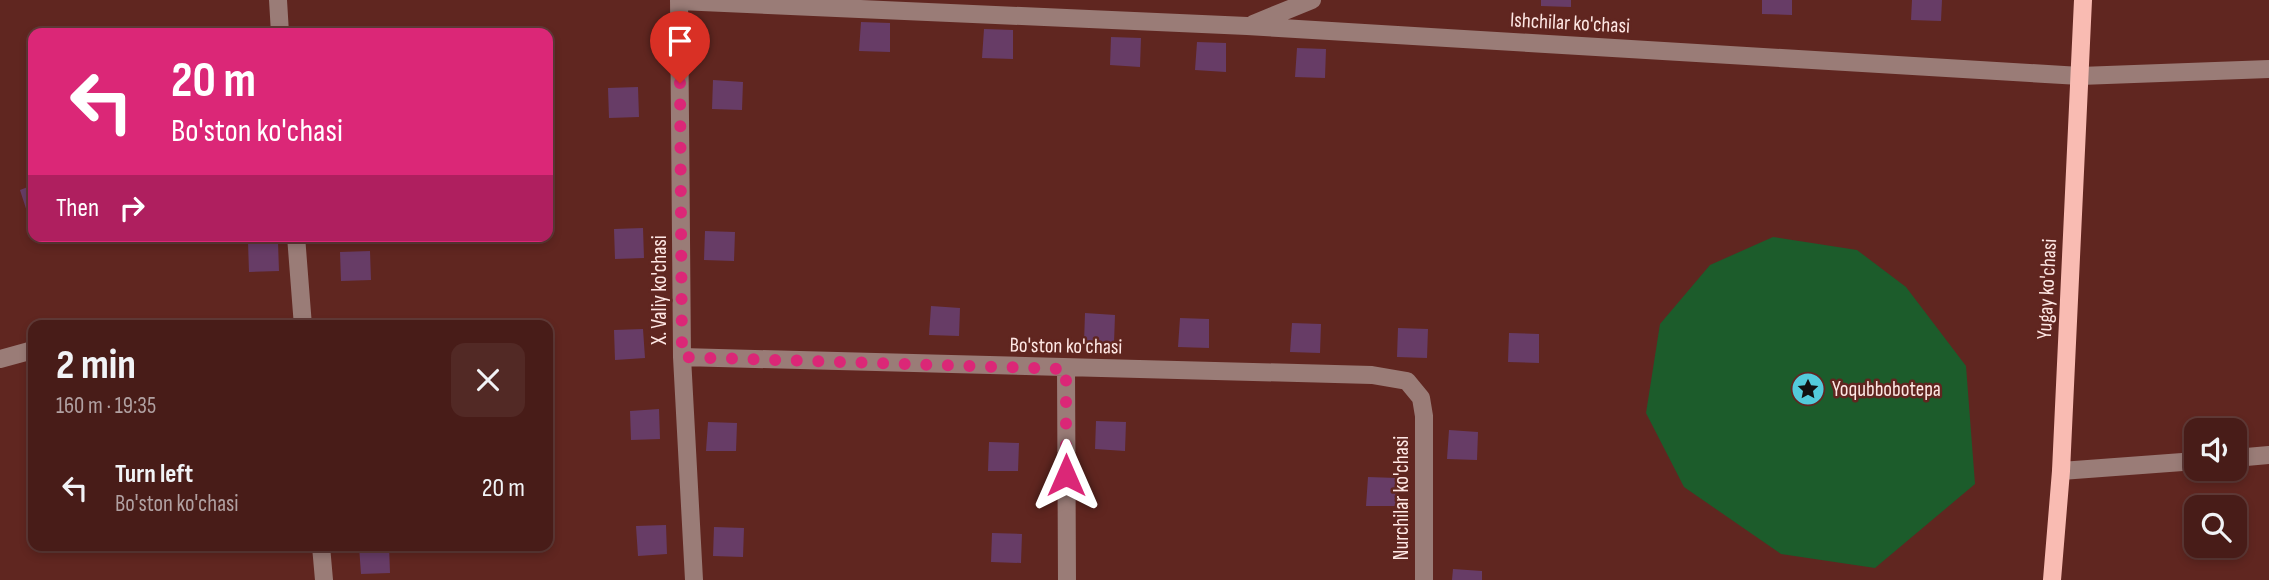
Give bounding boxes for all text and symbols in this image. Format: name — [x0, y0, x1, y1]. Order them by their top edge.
street label: Ishchilar ko'chasi — [1509, 7, 1631, 39]
pin — [650, 11, 710, 83]
icon: arrive — [661, 22, 699, 60]
text: 20 m — [171, 52, 256, 111]
icon: left — [56, 56, 147, 147]
text: Bo'ston ko'chasi — [171, 112, 343, 151]
icon: right — [113, 189, 151, 227]
text: Then — [56, 193, 99, 224]
street label: X. Valiy ko'chasi — [647, 235, 672, 346]
street label: Yugay ko'chasi — [2032, 238, 2062, 340]
street label: Bo'ston ko'chasi — [1009, 333, 1123, 359]
text: 2 min — [56, 340, 136, 391]
button: close — [451, 343, 525, 417]
place icon: Yoqubbobotepa — [1789, 370, 1827, 408]
place label: Yoqubbobotepa — [1832, 377, 1941, 402]
text: 160 m · 19:35 — [56, 392, 156, 420]
map controls — [2184, 418, 2247, 558]
button: sound — [2184, 418, 2247, 481]
street label: Nurchilar ko'chasi — [1389, 436, 1414, 560]
position arrow — [1029, 438, 1103, 512]
text: Turn left — [115, 459, 193, 490]
icon: left — [56, 469, 94, 507]
text: 20 m — [482, 473, 525, 504]
text: Bo'ston ko'chasi — [115, 490, 239, 518]
button: search — [2184, 495, 2247, 558]

